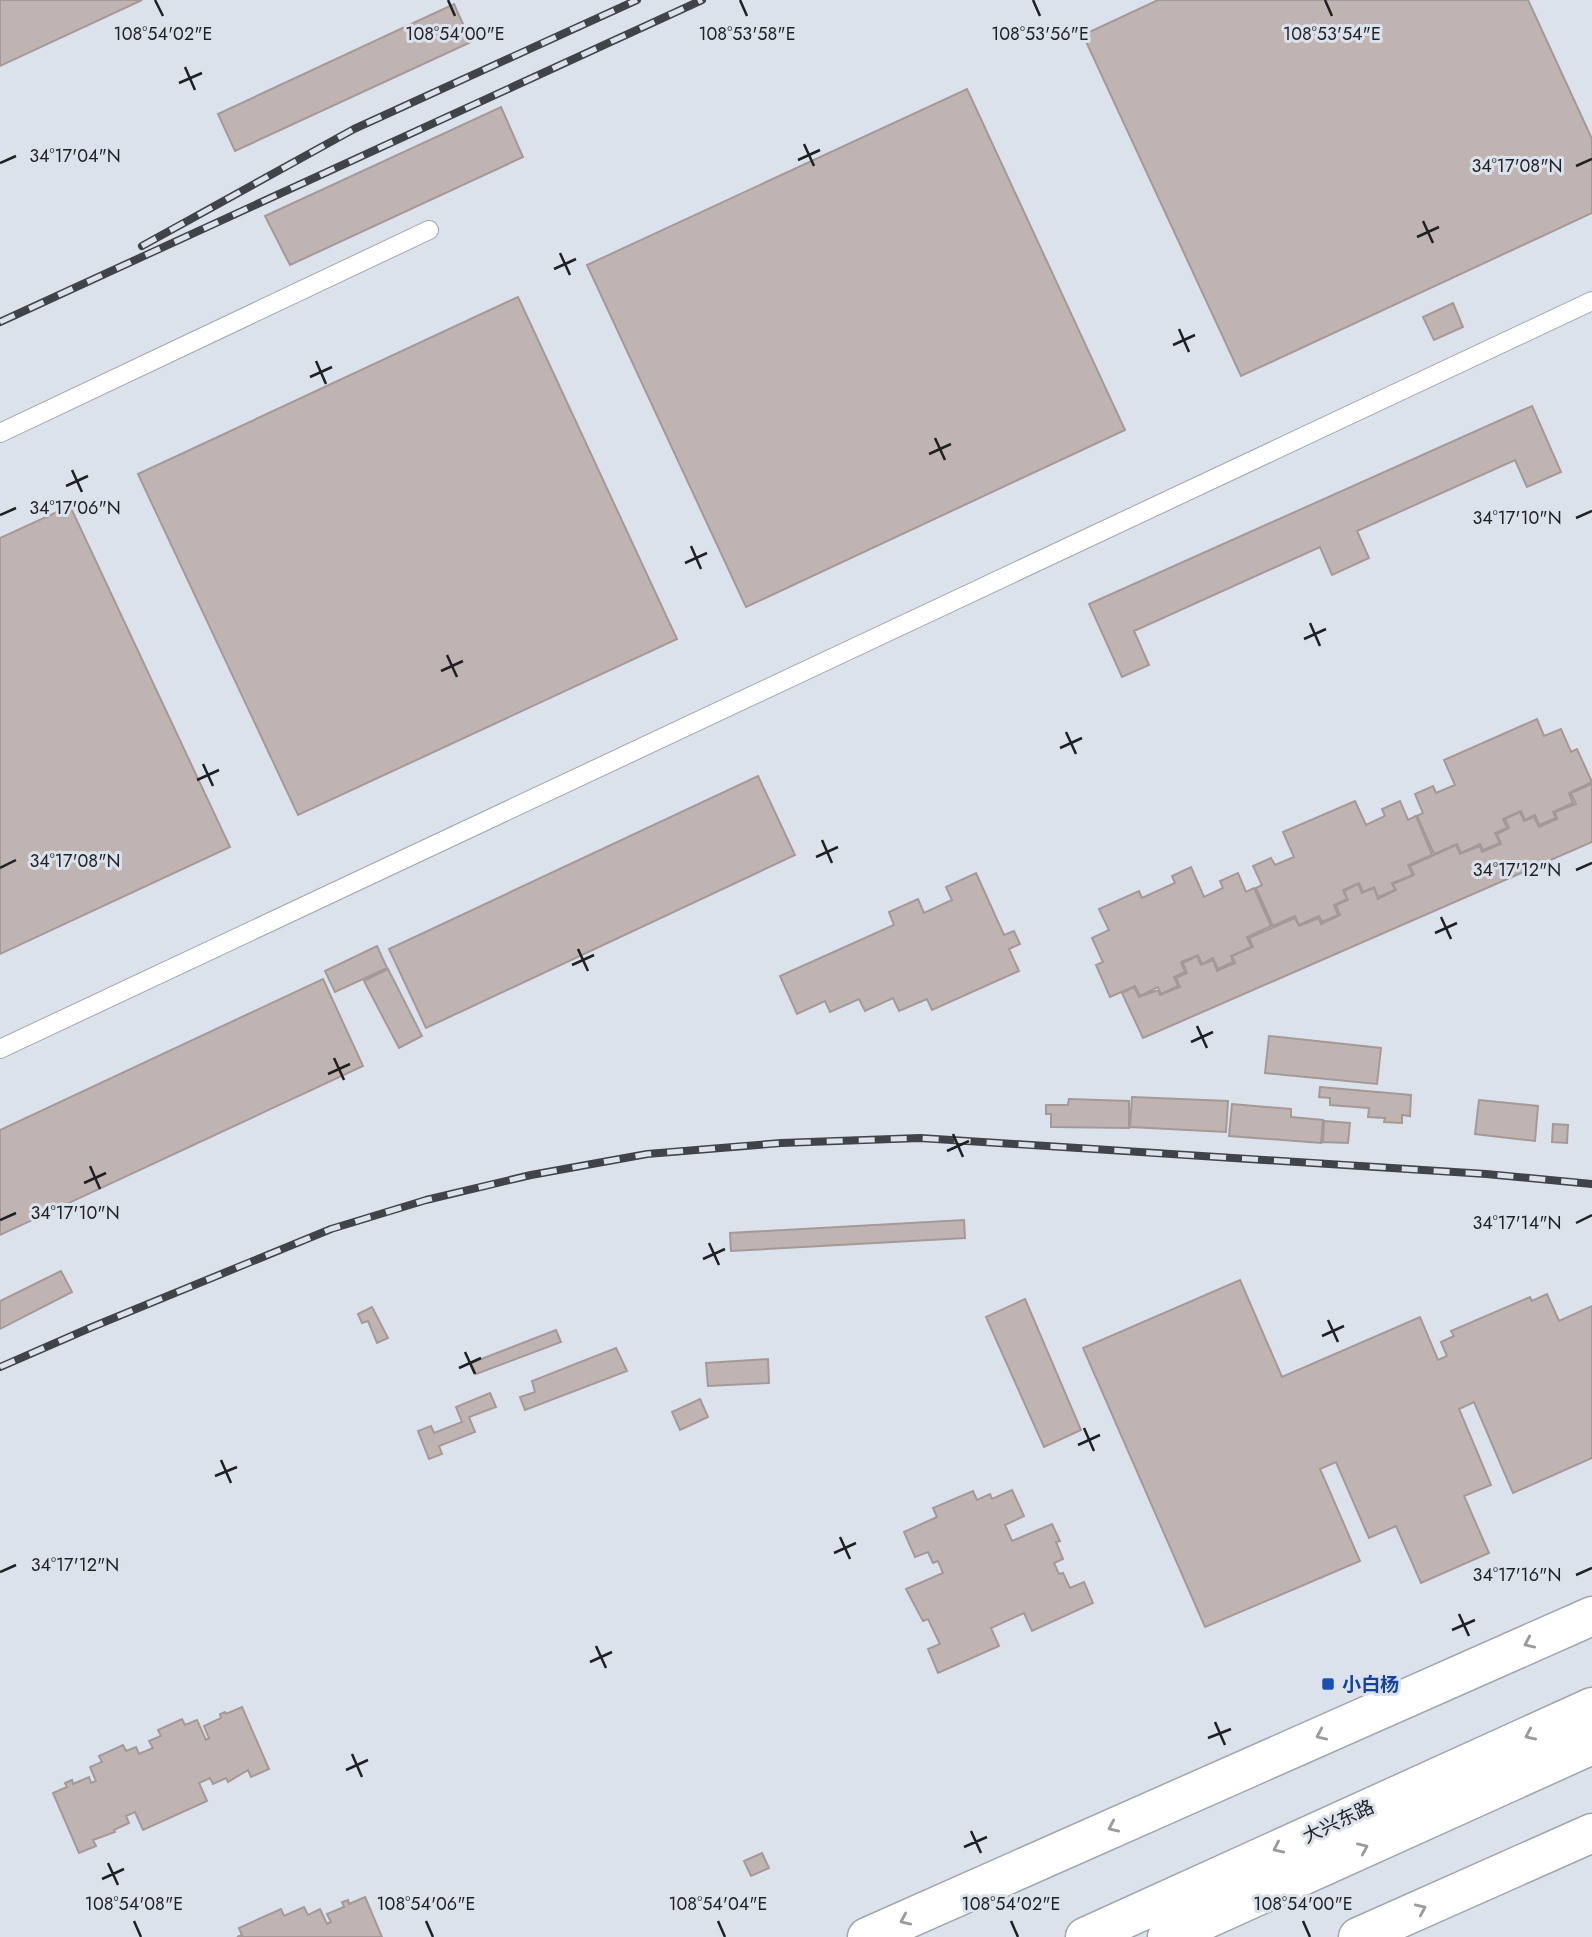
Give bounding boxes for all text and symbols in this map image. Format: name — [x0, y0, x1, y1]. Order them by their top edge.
text: 108°54'02"E — [114, 21, 212, 47]
text: 108°54'00"E — [405, 21, 505, 47]
text: 108°53'58"E — [698, 21, 796, 47]
text: 108°53'56"E — [991, 21, 1089, 47]
text: 108°53'54"E — [1283, 21, 1381, 47]
text: 34°17'04"N — [29, 143, 121, 169]
text: 34°17'08"N — [1472, 153, 1562, 179]
text: 34°17'06"N — [29, 495, 121, 521]
text: 34°17'10"N — [1472, 505, 1562, 531]
text: 34°17'08"N — [30, 848, 120, 874]
text: 34°17'12"N — [1473, 857, 1561, 883]
text: 34°17'10"N — [30, 1200, 120, 1226]
text: 34°17'14"N — [1473, 1210, 1561, 1236]
text: 34°17'12"N — [31, 1552, 119, 1578]
text: 34°17'16"N — [1473, 1562, 1561, 1588]
one-way arrow — [1524, 1635, 1536, 1649]
place label: 小白杨 — [1342, 1671, 1399, 1698]
marker: 小白杨 — [1320, 1676, 1336, 1692]
one-way arrow — [1316, 1727, 1328, 1741]
one-way arrow — [1525, 1727, 1537, 1741]
street label: 大兴东路 — [1298, 1793, 1378, 1850]
one-way arrow — [1108, 1819, 1120, 1833]
one-way arrow — [1273, 1840, 1285, 1854]
one-way arrow — [1356, 1842, 1368, 1856]
text: 108°54'08"E — [85, 1891, 183, 1917]
text: 108°54'06"E — [377, 1891, 475, 1917]
text: 108°54'04"E — [668, 1891, 768, 1917]
text: 108°54'02"E — [962, 1891, 1060, 1917]
text: 108°54'00"E — [1253, 1891, 1353, 1917]
one-way arrow — [1414, 1903, 1426, 1917]
one-way arrow — [900, 1912, 913, 1926]

